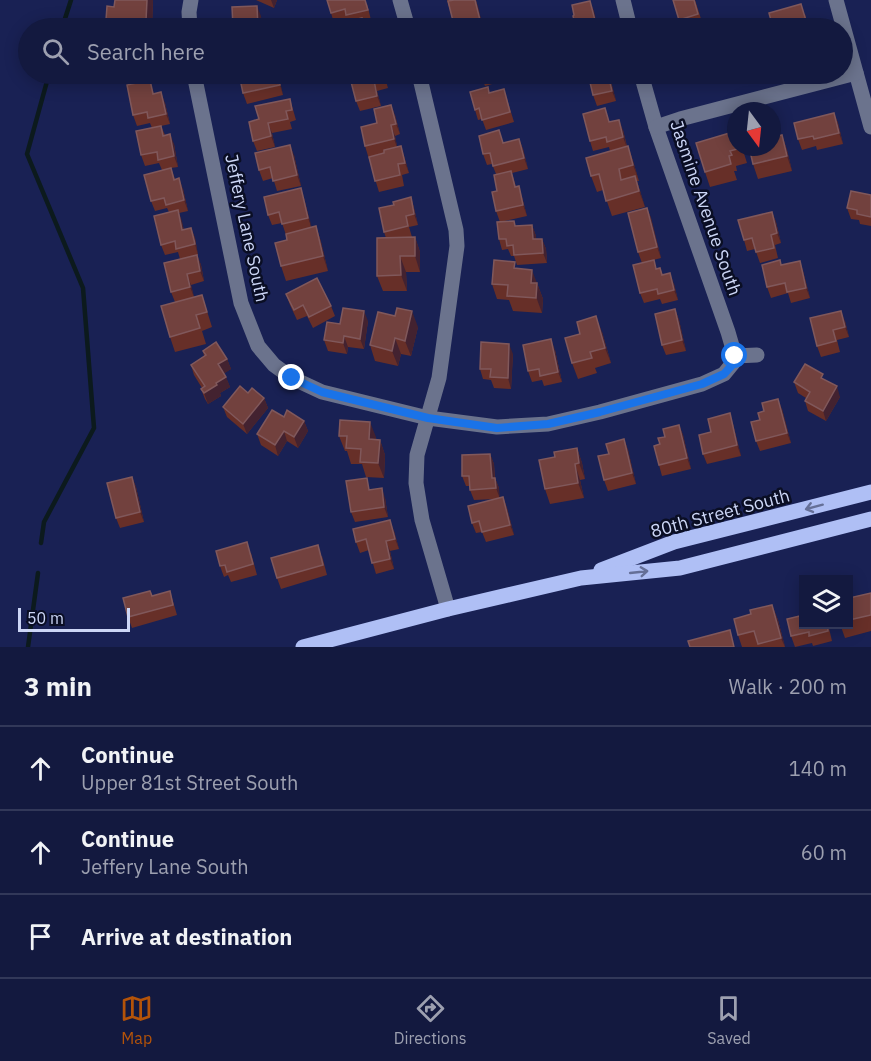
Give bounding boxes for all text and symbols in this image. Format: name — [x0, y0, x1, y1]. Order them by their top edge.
search box — [18, 18, 853, 84]
icon: search — [39, 35, 72, 68]
text: Search here — [87, 37, 205, 66]
north arrow — [727, 102, 781, 156]
street label: Jasmine Avenue South — [665, 117, 747, 299]
street label: Jeffery Lane South — [220, 152, 274, 304]
route start — [721, 342, 747, 368]
route end — [278, 364, 304, 390]
street label: 80th Street South — [648, 483, 792, 543]
one-way arrow — [805, 502, 824, 513]
one-way arrow — [629, 566, 649, 577]
map controls — [799, 575, 853, 629]
button: layers — [799, 575, 853, 629]
scale bar — [18, 605, 130, 632]
text: 50 m — [27, 608, 64, 628]
text: 3 min — [24, 669, 92, 703]
text: Walk · 200 m — [729, 673, 847, 700]
text: Continue — [81, 740, 174, 769]
icon: ahead — [24, 752, 57, 785]
text: 140 m — [789, 755, 847, 782]
text: Upper 81st Street South — [81, 769, 298, 796]
text: Continue — [81, 824, 174, 853]
icon: ahead — [24, 836, 57, 869]
text: 60 m — [801, 839, 847, 866]
text: Jeffery Lane South — [81, 853, 249, 880]
icon: arrive — [24, 920, 57, 953]
text: Arrive at destination — [81, 922, 292, 951]
tab: Map — [120, 992, 153, 1048]
tab: Directions — [394, 992, 467, 1048]
tab: Saved — [707, 992, 751, 1048]

